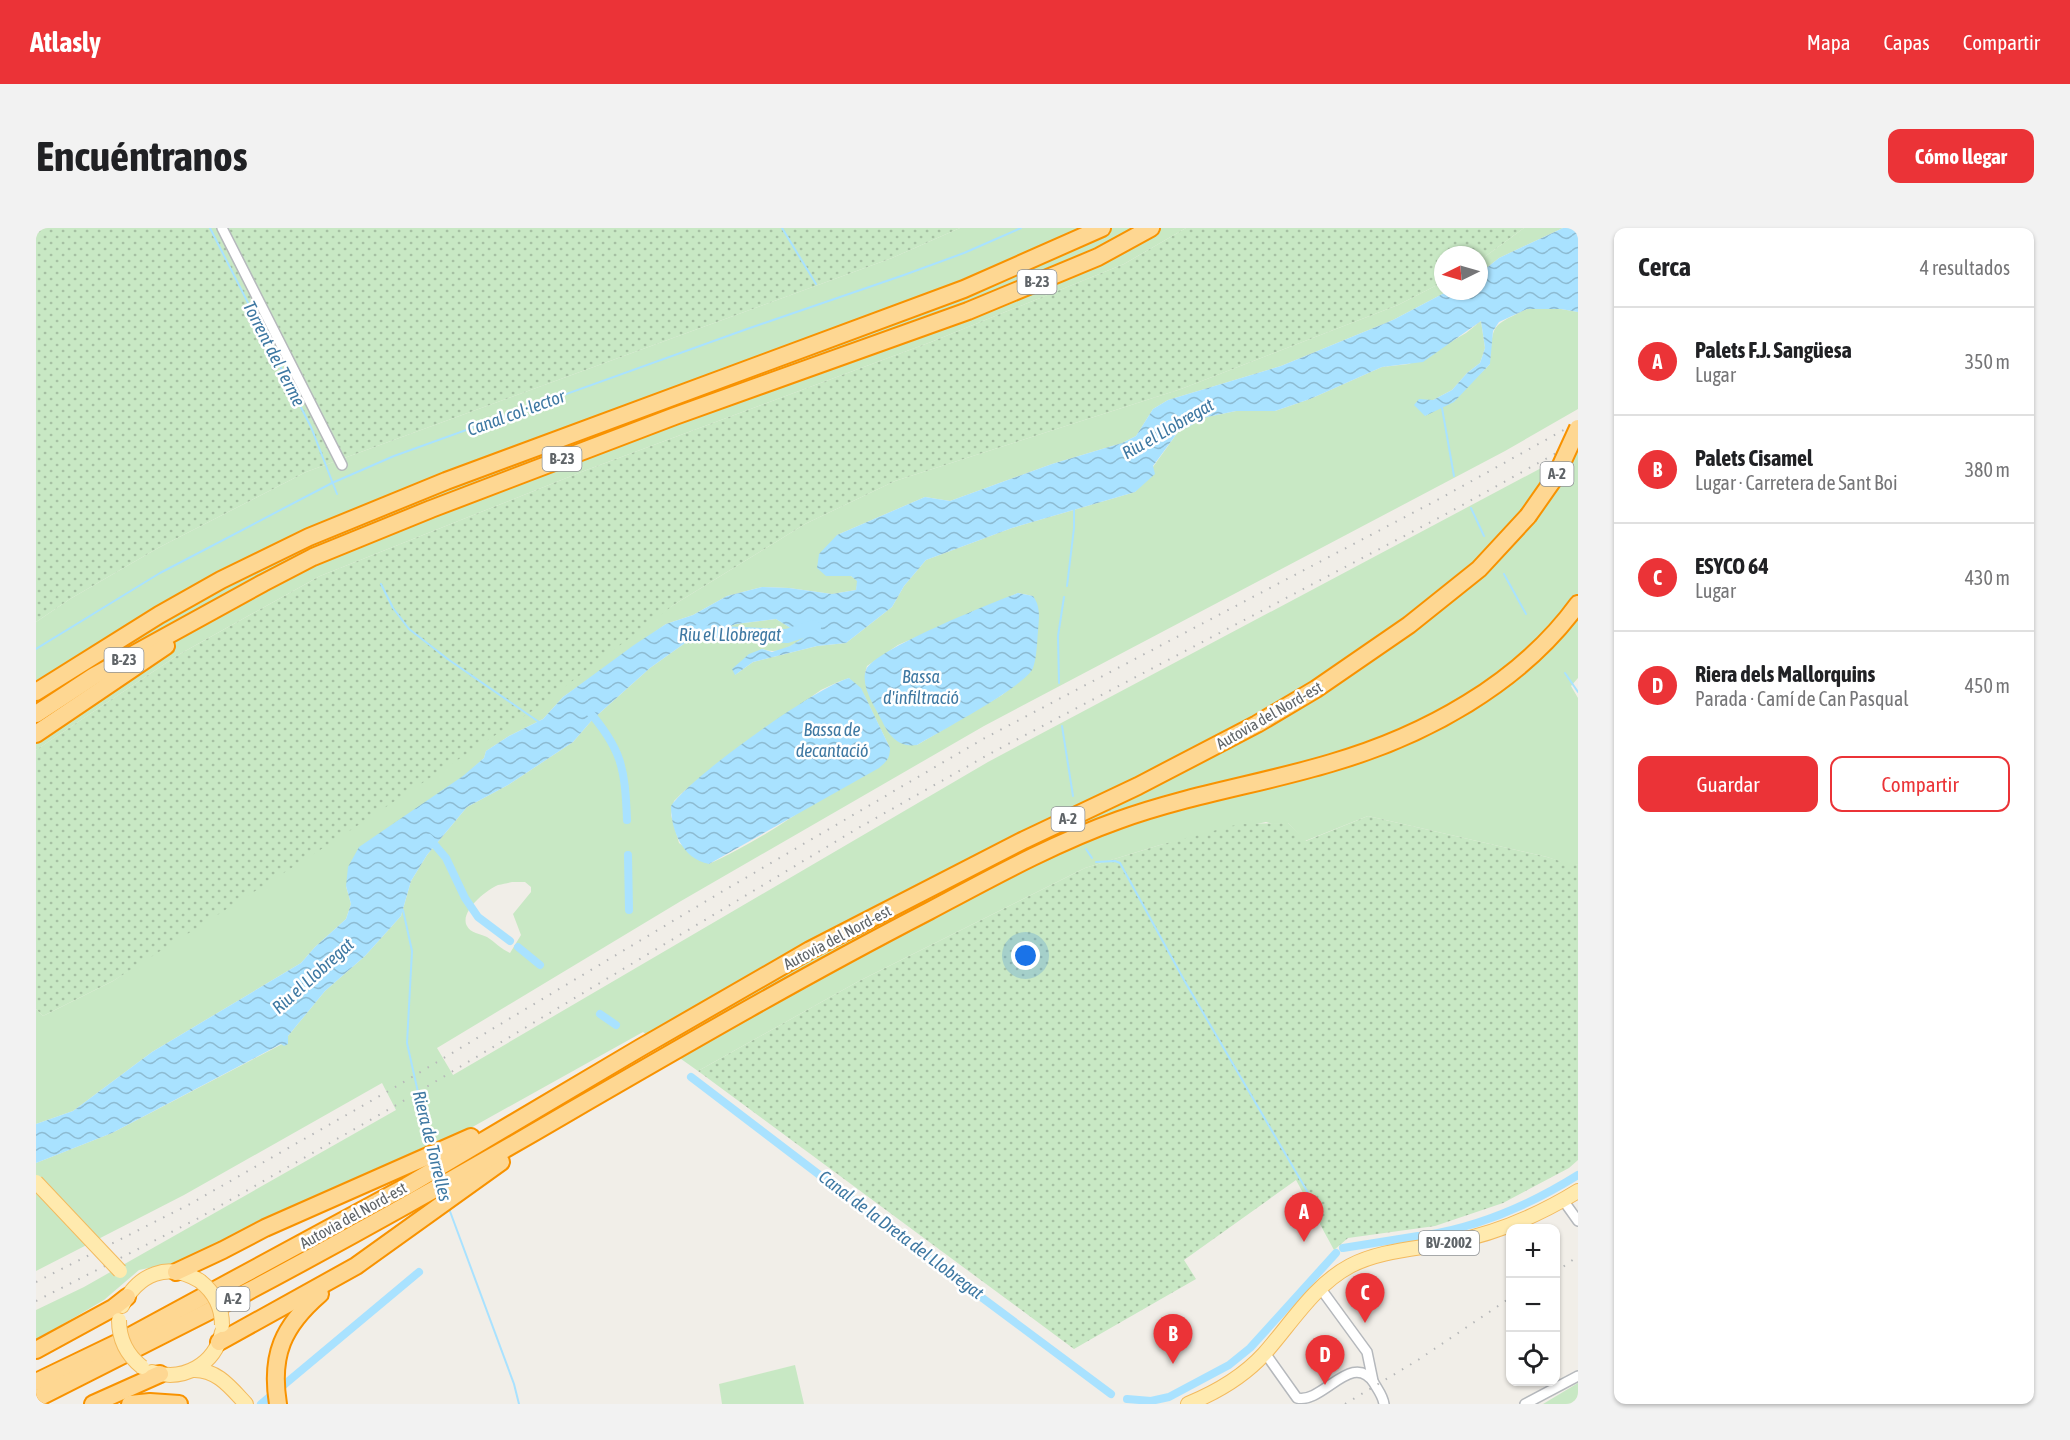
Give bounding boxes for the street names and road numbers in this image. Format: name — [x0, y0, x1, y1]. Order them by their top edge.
road number: B-23 — [1018, 270, 1056, 294]
road number: B-23 — [542, 447, 582, 471]
road number: A-2 — [1540, 462, 1574, 486]
road number: B-23 — [104, 648, 143, 672]
street label: Autovia del Nord-est — [1213, 677, 1326, 753]
road number: A-2 — [1052, 807, 1084, 831]
street label: Autovia del Nord-est — [780, 901, 894, 973]
street label: Autovia del Nord-est — [296, 1178, 410, 1252]
road number: BV-2002 — [1419, 1231, 1479, 1255]
road number: A-2 — [216, 1287, 250, 1311]

